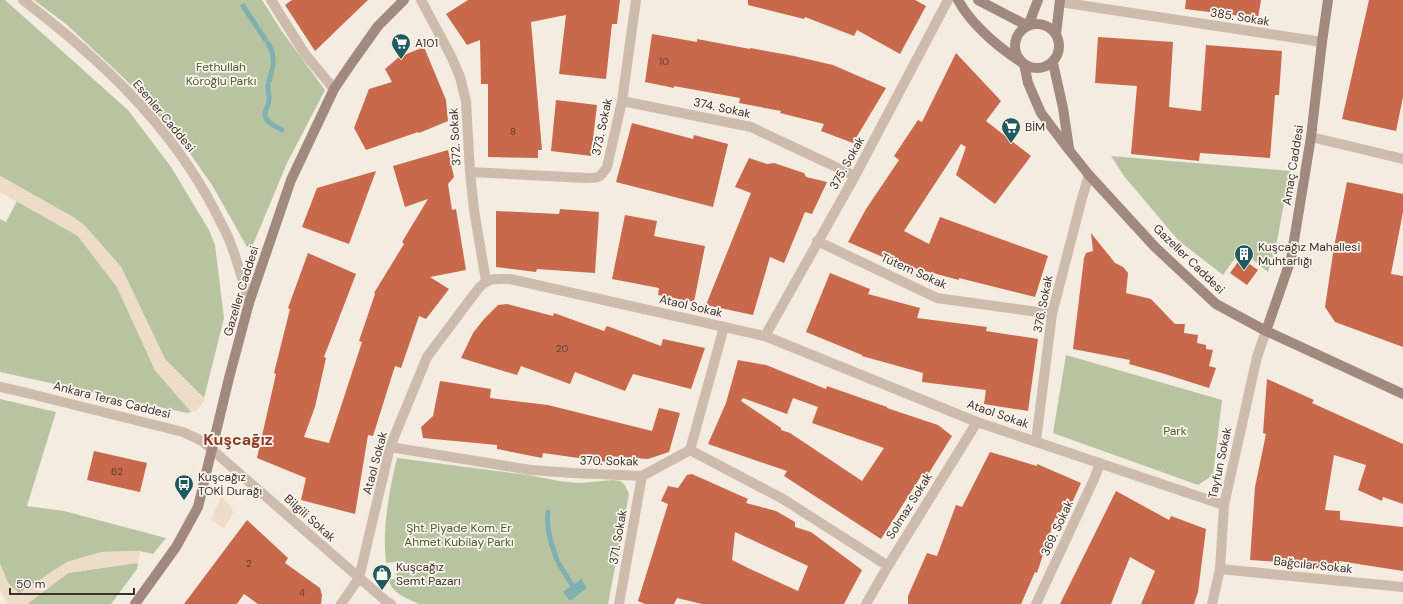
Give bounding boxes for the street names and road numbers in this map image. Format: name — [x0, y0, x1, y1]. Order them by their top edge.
street label: 385. Sokak — [1209, 4, 1271, 30]
street label: Esenler Caddesi — [129, 77, 199, 156]
street label: 374. Sokak — [692, 94, 752, 122]
street label: 373. Sokak — [588, 97, 616, 157]
street label: 372. Sokak — [445, 108, 465, 166]
street label: Amaç Caddesi — [1279, 124, 1307, 206]
street label: 375. Sokak — [826, 134, 868, 192]
street label: Gazeller Caddesi — [1150, 221, 1228, 297]
street label: Gazeller Caddesi — [220, 244, 262, 338]
street label: Tütem Sokak — [878, 249, 950, 293]
street label: 376. Sokak — [1030, 274, 1056, 334]
street label: Ataol Sokak — [658, 291, 724, 321]
street label: Ankara Teras Caddesi — [52, 378, 172, 422]
street label: Ataol Sokak — [965, 396, 1031, 432]
street label: Tayfun Sokak — [1205, 426, 1235, 500]
street label: Ataol Sokak — [359, 430, 391, 496]
street label: 370. Sokak — [579, 452, 639, 470]
street label: Solmaz Sokak — [882, 470, 936, 542]
street label: Bilgili Sokak — [281, 491, 339, 545]
street label: 369. Sokak — [1037, 498, 1077, 558]
street label: 371. Sokak — [605, 508, 631, 566]
street label: Bağcılar Sokak — [1273, 553, 1353, 577]

